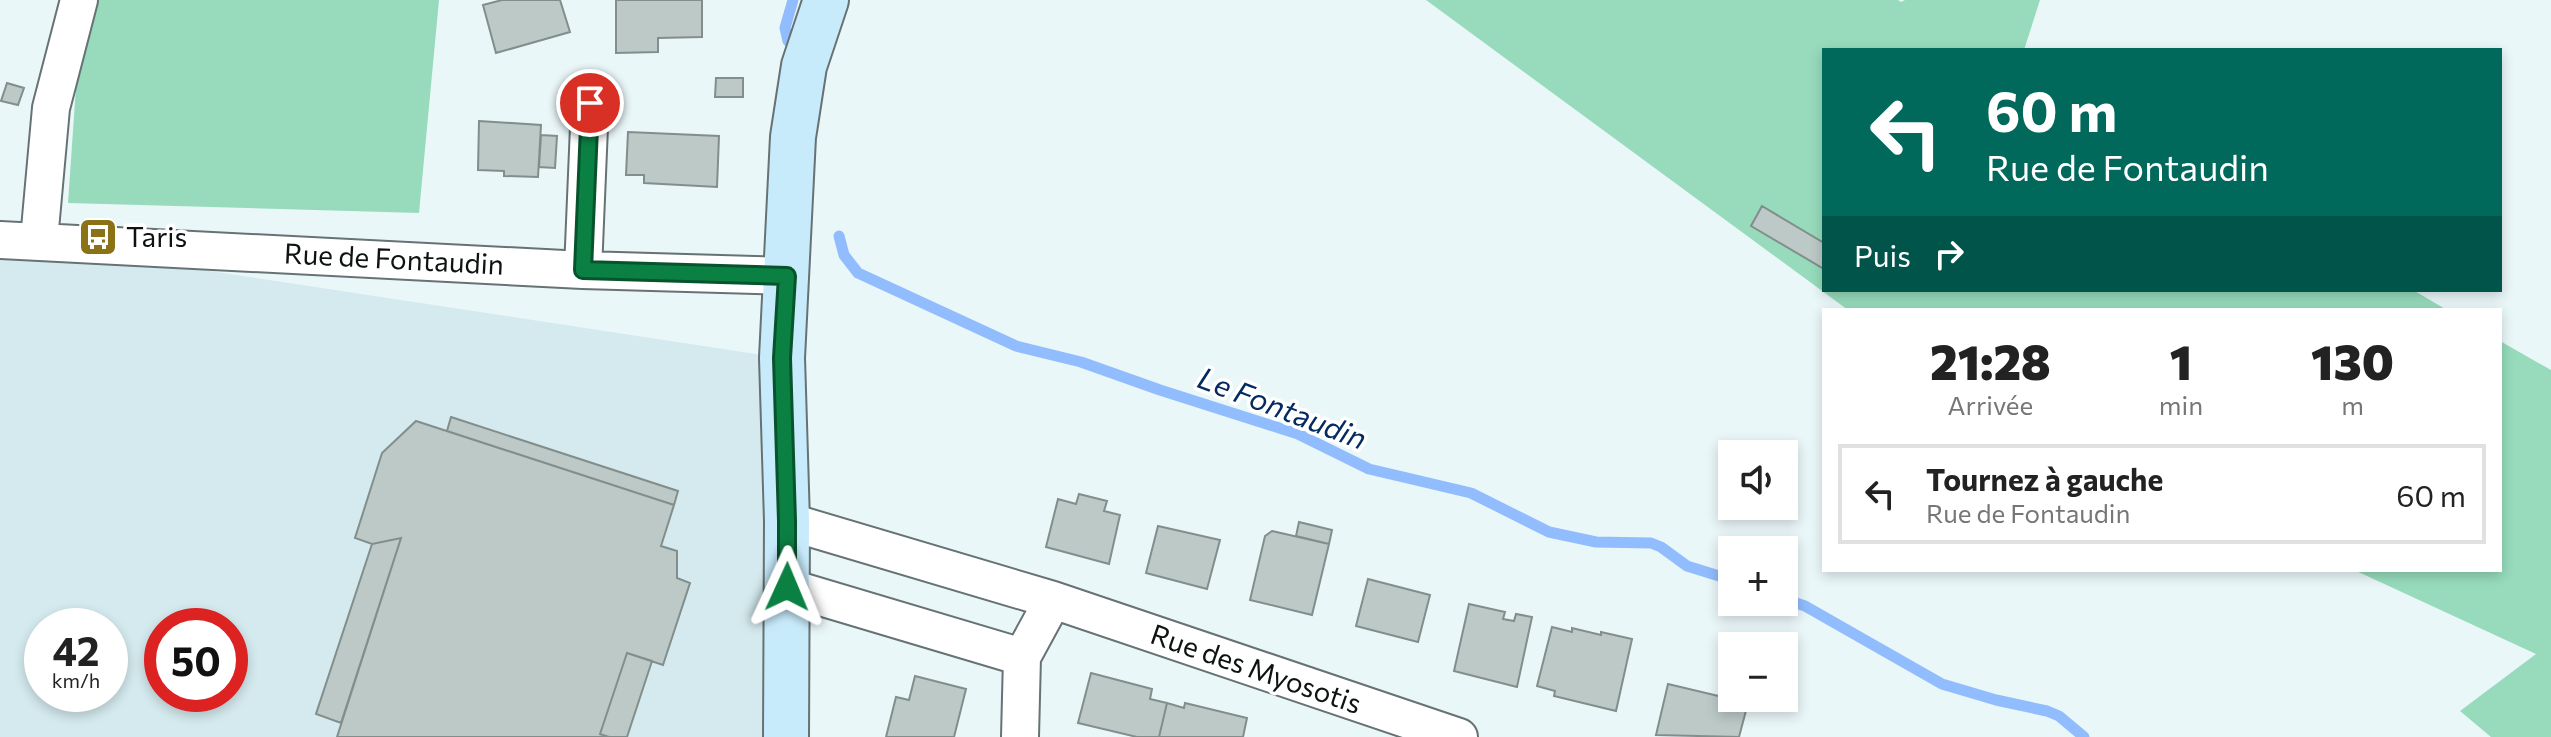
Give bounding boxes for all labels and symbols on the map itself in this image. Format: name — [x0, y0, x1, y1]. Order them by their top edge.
pin — [556, 69, 624, 137]
bus stop icon: Taris — [77, 216, 119, 258]
place label: Taris — [126, 219, 187, 253]
street label: Rue de Fontaudin — [283, 235, 505, 281]
water label: Le Fontaudin — [1193, 358, 1372, 456]
position arrow — [745, 545, 829, 629]
speed limit sign: 50 — [144, 608, 248, 712]
street label: Rue des Myosotis — [1147, 616, 1366, 720]

